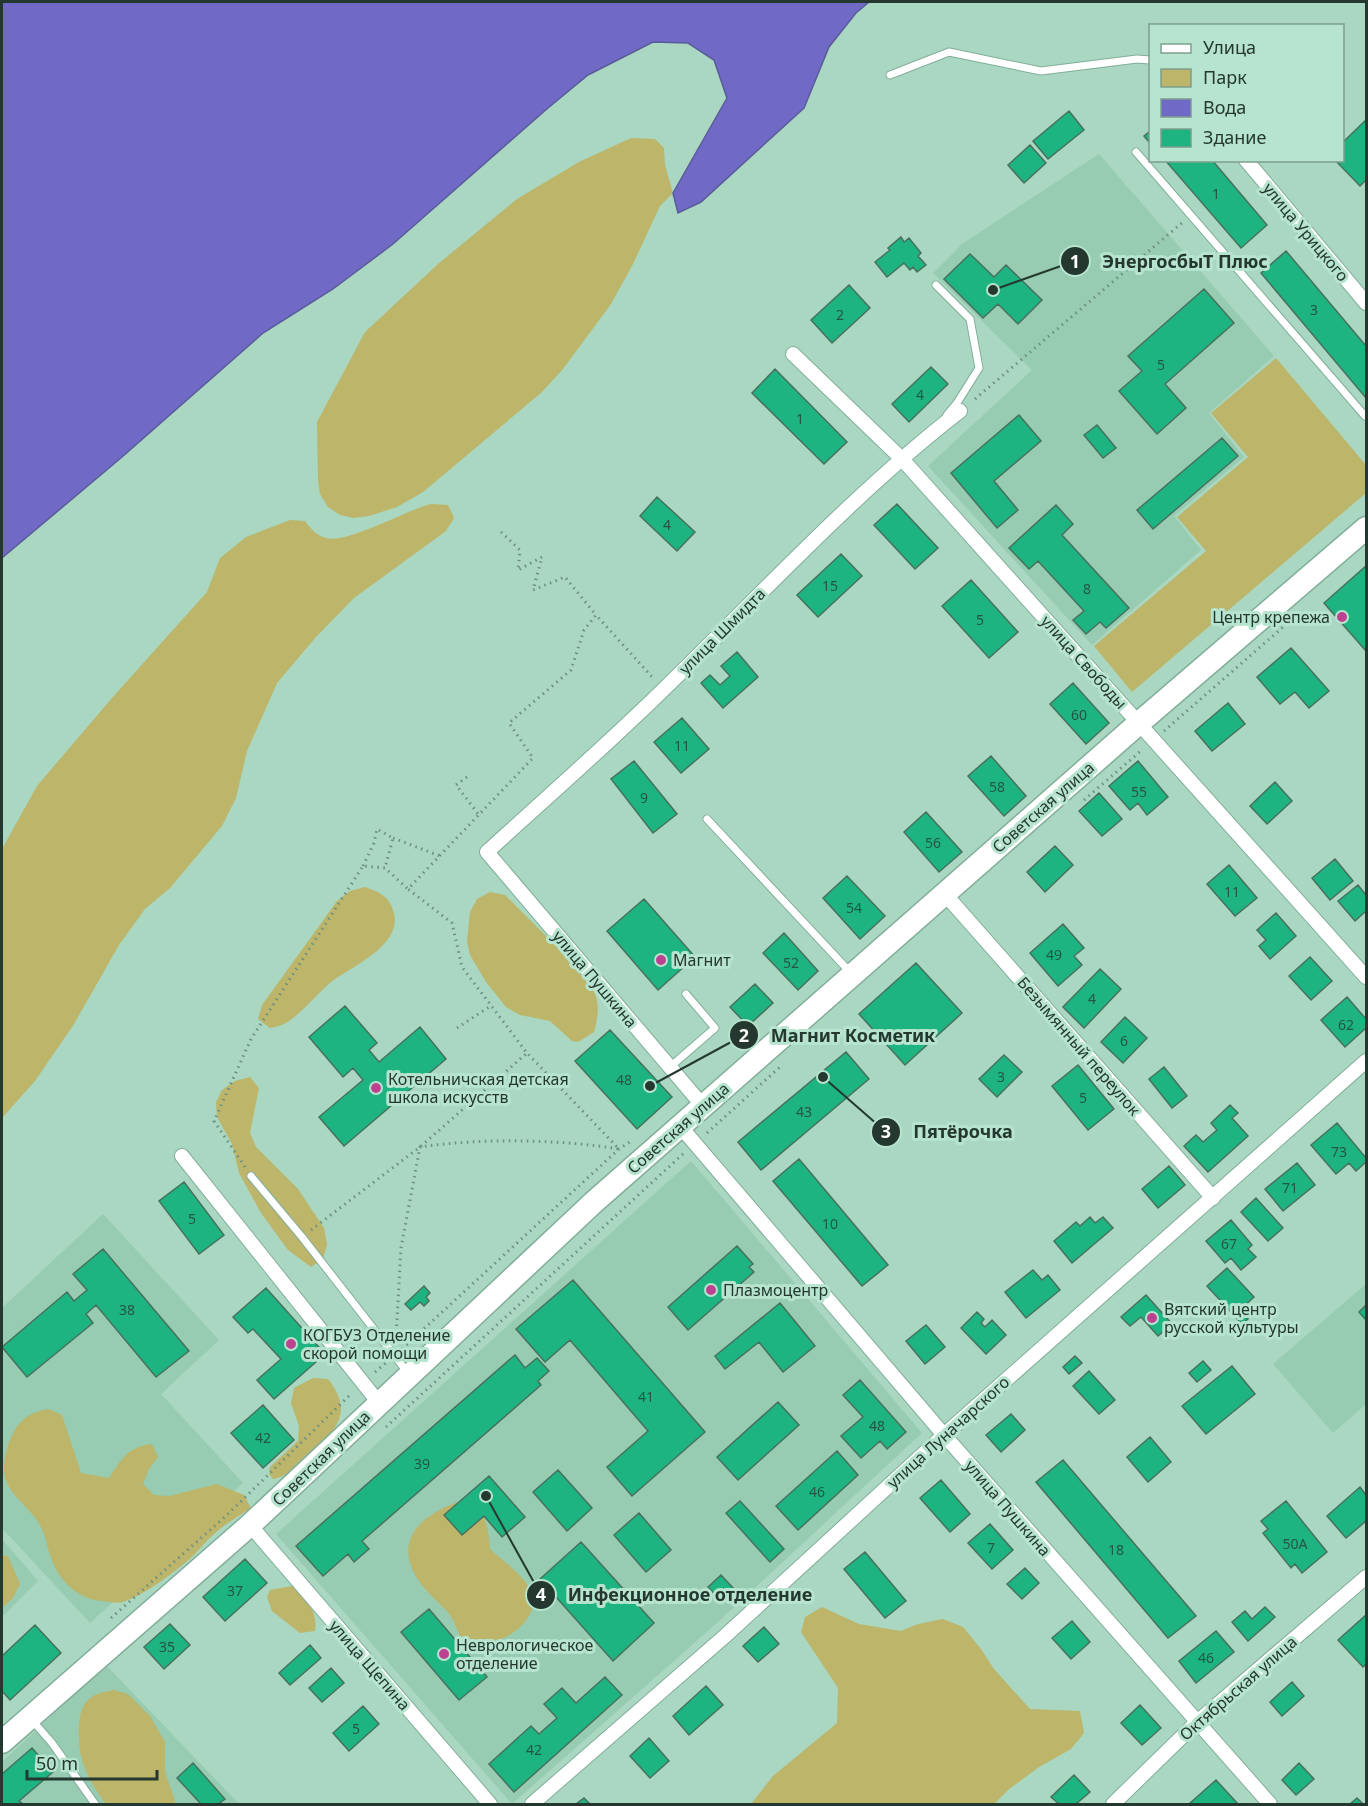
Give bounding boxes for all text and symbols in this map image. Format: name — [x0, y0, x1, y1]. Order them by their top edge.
legend — [1149, 24, 1344, 162]
text: Улица — [1203, 35, 1256, 59]
text: Парк — [1203, 65, 1247, 89]
text: Вода — [1203, 95, 1246, 119]
text: Здание — [1203, 125, 1267, 149]
street label: улица Урицкого — [1258, 178, 1354, 286]
house number: 1 — [1212, 184, 1220, 203]
callout: ЭнергосбыТ Плюс — [1060, 243, 1280, 279]
text: 1 — [1070, 249, 1080, 273]
text: ЭнергосбыТ Плюс — [1102, 249, 1268, 273]
house number: 3 — [1310, 300, 1318, 319]
house number: 2 — [836, 305, 844, 324]
house number: 5 — [1157, 355, 1165, 374]
house number: 4 — [916, 385, 924, 404]
house number: 1 — [796, 409, 804, 428]
house number: 4 — [663, 515, 671, 534]
house number: 15 — [822, 576, 838, 595]
house number: 8 — [1083, 579, 1091, 598]
street label: улица Шмидта — [674, 583, 770, 679]
place label: Центр крепежа — [1212, 606, 1330, 628]
house number: 5 — [976, 610, 984, 629]
street label: улица Свободы — [1036, 610, 1132, 714]
marker: Центр крепежа — [1335, 610, 1349, 624]
house number: 60 — [1071, 705, 1087, 724]
house number: 11 — [674, 736, 690, 755]
street label: Советская улица — [987, 757, 1099, 857]
house number: 58 — [989, 777, 1005, 796]
house number: 55 — [1131, 782, 1147, 801]
house number: 9 — [640, 788, 648, 807]
house number: 56 — [925, 833, 941, 852]
house number: 11 — [1224, 882, 1240, 901]
house number: 54 — [846, 898, 862, 917]
street label: улица Пушкина — [548, 926, 642, 1032]
house number: 49 — [1046, 945, 1062, 964]
place label: Магнит — [673, 949, 731, 971]
marker: Магнит — [654, 953, 668, 967]
house number: 52 — [783, 953, 799, 972]
street label: Безымянный переулок — [1013, 972, 1146, 1121]
house number: 4 — [1088, 989, 1096, 1008]
house number: 62 — [1338, 1015, 1354, 1034]
callout: Магнит Косметик — [729, 1017, 948, 1053]
text: 2 — [739, 1023, 749, 1047]
text: Магнит Косметик — [771, 1023, 935, 1047]
house number: 6 — [1120, 1031, 1128, 1050]
house number: 3 — [997, 1067, 1005, 1086]
place label: Котельничская детская школа искусств — [388, 1068, 569, 1108]
house number: 48 — [616, 1070, 632, 1089]
street label: Советская улица — [622, 1078, 734, 1178]
marker: Котельничская детская школа искусств — [369, 1081, 383, 1095]
house number: 5 — [1079, 1088, 1087, 1107]
house number: 43 — [796, 1102, 812, 1121]
callout: Пятёрочка — [871, 1114, 1024, 1150]
text: 3 — [881, 1119, 891, 1143]
text: Пятёрочка — [913, 1119, 1013, 1143]
house number: 73 — [1331, 1142, 1347, 1161]
house number: 71 — [1282, 1178, 1298, 1197]
house number: 5 — [188, 1209, 196, 1228]
house number: 10 — [822, 1214, 838, 1233]
house number: 67 — [1221, 1234, 1237, 1253]
place label: Плазмоцентр — [723, 1279, 828, 1301]
marker: Плазмоцентр — [704, 1283, 718, 1297]
place label: Вятский центр русской культуры — [1164, 1298, 1299, 1338]
house number: 38 — [119, 1300, 135, 1319]
marker: Вятский центр русской культуры — [1145, 1311, 1159, 1325]
place label: КОГБУЗ Отделение скорой помощи — [303, 1324, 451, 1364]
marker: КОГБУЗ Отделение скорой помощи — [284, 1337, 298, 1351]
street label: улица Луначарского — [882, 1371, 1014, 1493]
house number: 41 — [638, 1387, 654, 1406]
street label: Советская улица — [267, 1405, 375, 1511]
house number: 48 — [869, 1416, 885, 1435]
house number: 42 — [255, 1428, 271, 1447]
house number: 39 — [414, 1454, 430, 1473]
street label: улица Пушкина — [960, 1455, 1056, 1561]
house number: 46 — [809, 1482, 825, 1501]
house number: 50А — [1283, 1534, 1308, 1553]
house number: 7 — [987, 1538, 995, 1557]
house number: 18 — [1108, 1540, 1124, 1559]
callout: Инфекционное отделение — [526, 1577, 825, 1613]
house number: 37 — [227, 1581, 243, 1600]
text: 4 — [536, 1582, 546, 1606]
text: Инфекционное отделение — [568, 1582, 812, 1606]
street label: улица Щепина — [325, 1615, 415, 1715]
street label: Октябрьская улица — [1175, 1631, 1301, 1745]
place label: Неврологическое отделение — [456, 1634, 594, 1674]
house number: 35 — [159, 1637, 175, 1656]
marker: Неврологическое отделение — [437, 1647, 451, 1661]
house number: 46 — [1198, 1648, 1214, 1667]
house number: 5 — [352, 1719, 360, 1738]
house number: 42 — [526, 1740, 542, 1759]
scale bar — [27, 1743, 158, 1781]
text: 50 m — [36, 1751, 78, 1775]

